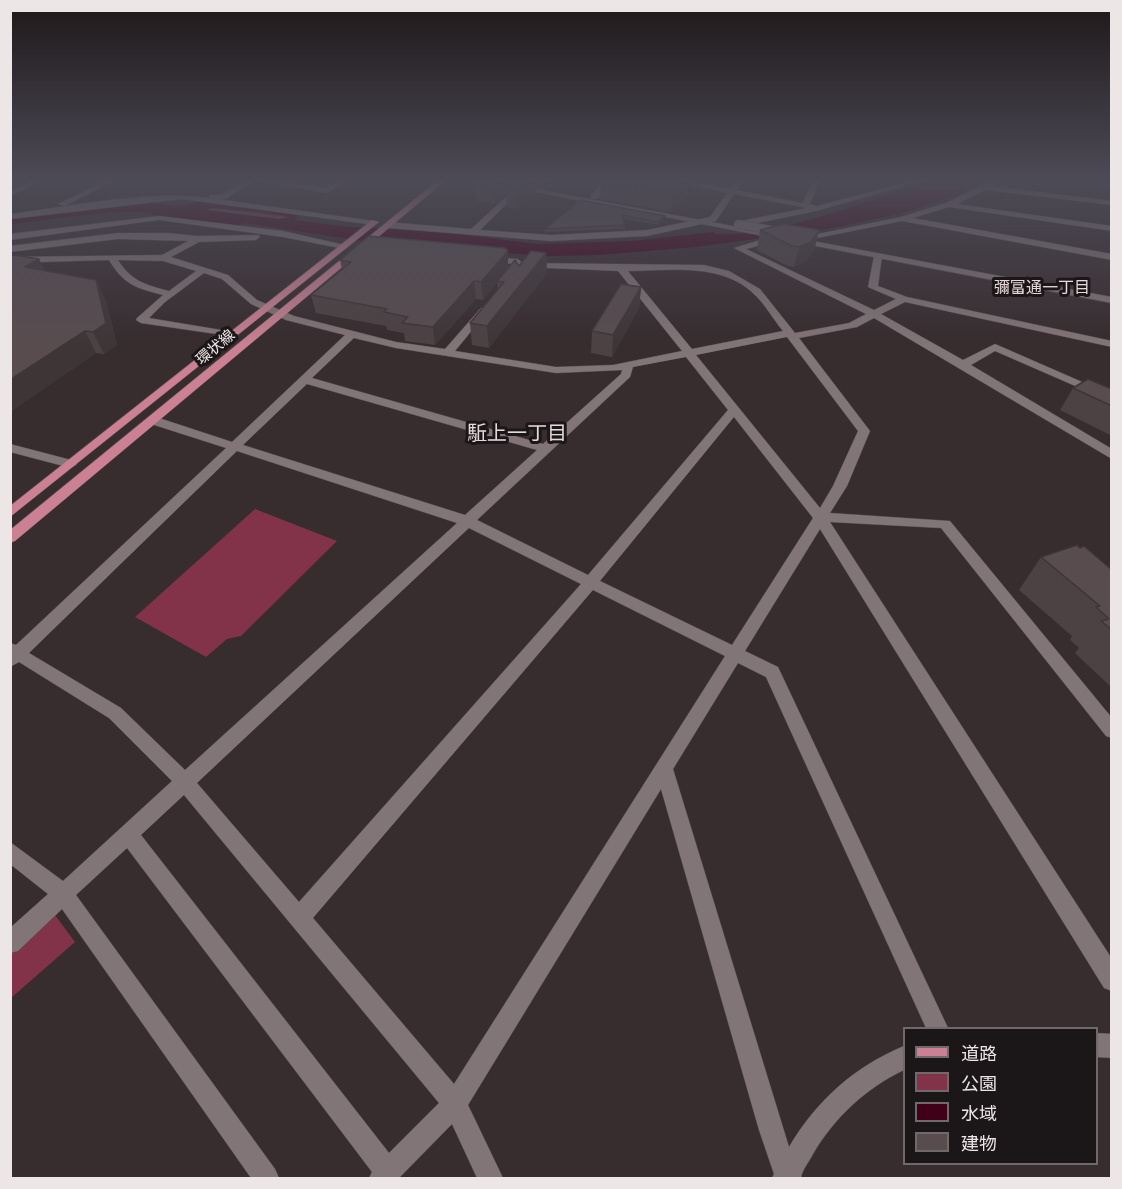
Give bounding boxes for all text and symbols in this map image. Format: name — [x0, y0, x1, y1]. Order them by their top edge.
district label: 彌富通一丁目 — [994, 279, 1090, 299]
street label: 環状線 — [193, 327, 239, 369]
district label: 駈上一丁目 — [467, 423, 567, 447]
legend — [903, 1027, 1098, 1165]
text: 道路 — [961, 1041, 997, 1066]
text: 公園 — [961, 1071, 997, 1096]
text: 水域 — [961, 1101, 997, 1126]
text: 建物 — [961, 1131, 997, 1156]

